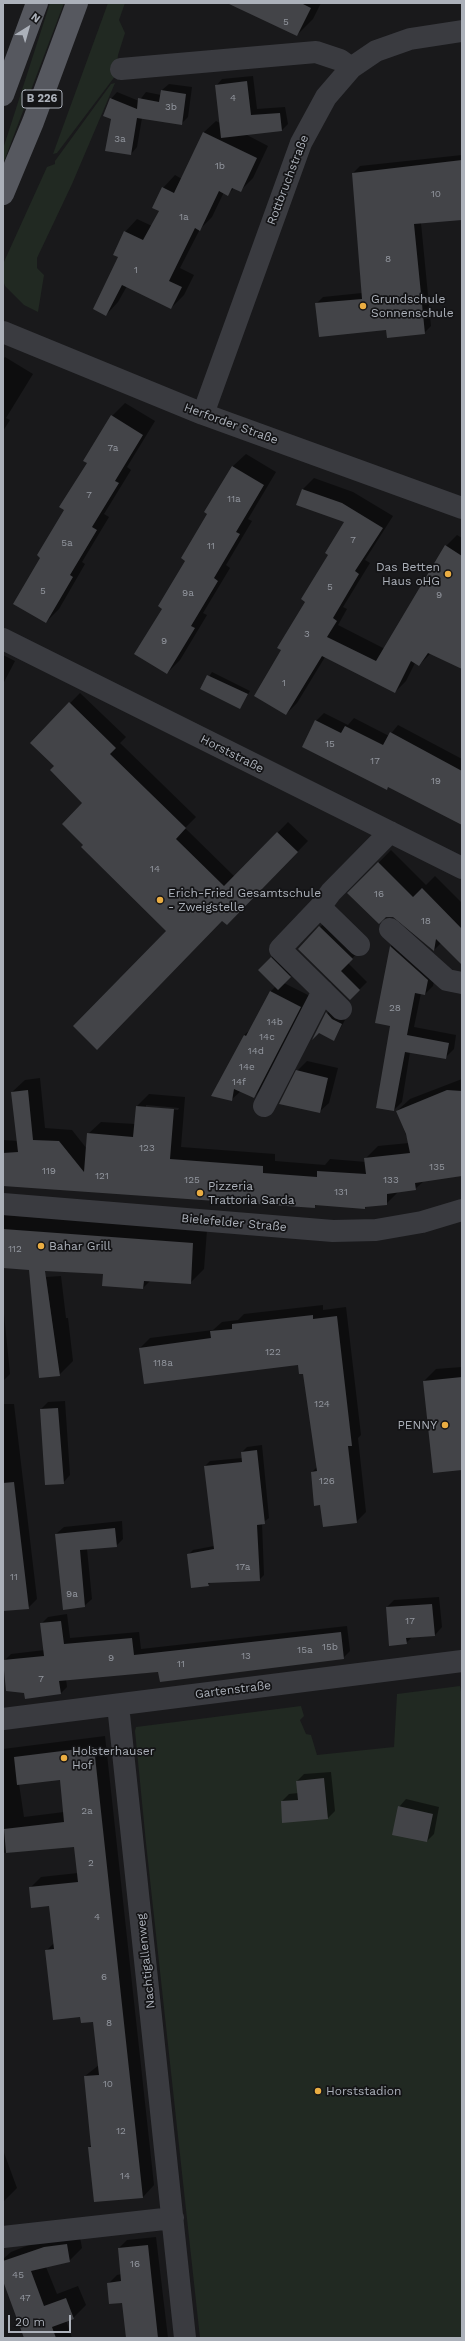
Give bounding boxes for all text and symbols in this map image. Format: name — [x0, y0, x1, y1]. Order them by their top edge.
north arrow — [8, 8, 48, 48]
text: N — [28, 10, 43, 26]
house number: 5 — [283, 16, 289, 28]
road number: B 226 — [22, 90, 62, 108]
house number: 4 — [230, 92, 236, 104]
house number: 3b — [165, 101, 177, 113]
house number: 3a — [114, 133, 126, 145]
street label: Rottbruchstraße — [264, 133, 312, 227]
house number: 1b — [215, 160, 225, 172]
house number: 10 — [431, 188, 441, 200]
house number: 1a — [179, 211, 189, 223]
house number: 8 — [385, 253, 391, 265]
house number: 1 — [134, 264, 138, 276]
place label: Grundschule Sonnenschule — [371, 292, 454, 320]
marker: Grundschule Sonnenschule — [358, 301, 368, 311]
street label: Herforder Straße — [182, 400, 280, 448]
house number: 7a — [108, 442, 118, 454]
house number: 7 — [86, 489, 92, 501]
house number: 11a — [227, 493, 241, 505]
house number: 7 — [350, 534, 356, 546]
house number: 5a — [61, 537, 73, 549]
house number: 11 — [207, 540, 215, 552]
place label: Das Betten Haus oHG — [376, 560, 440, 588]
marker: Das Betten Haus oHG — [443, 569, 453, 579]
house number: 5 — [327, 581, 333, 593]
house number: 5 — [40, 585, 46, 597]
house number: 9a — [182, 587, 194, 599]
house number: 9 — [436, 589, 442, 601]
house number: 3 — [304, 628, 310, 640]
house number: 9 — [161, 635, 167, 647]
house number: 1 — [282, 677, 286, 689]
street label: Horststraße — [198, 732, 266, 776]
house number: 15 — [325, 738, 335, 750]
house number: 17 — [370, 755, 380, 767]
house number: 19 — [431, 775, 441, 787]
house number: 14 — [150, 863, 160, 875]
place label: Erich-Fried Gesamtschule - Zweigstelle — [168, 886, 321, 914]
house number: 16 — [374, 888, 384, 900]
marker: Erich-Fried Gesamtschule - Zweigstelle — [155, 895, 165, 905]
house number: 18 — [421, 915, 431, 927]
house number: 28 — [389, 1002, 401, 1014]
house number: 14b — [267, 1016, 283, 1028]
house number: 14c — [259, 1031, 275, 1043]
house number: 14d — [248, 1045, 264, 1057]
house number: 14e — [239, 1061, 255, 1073]
house number: 14f — [232, 1076, 246, 1088]
house number: 123 — [139, 1142, 155, 1154]
house number: 135 — [429, 1161, 445, 1173]
house number: 119 — [42, 1165, 56, 1177]
house number: 121 — [95, 1170, 109, 1182]
house number: 125 — [184, 1174, 200, 1186]
house number: 133 — [383, 1174, 399, 1186]
place label: Pizzeria Trattoria Sarda — [208, 1179, 295, 1207]
house number: 131 — [334, 1186, 348, 1198]
marker: Pizzeria Trattoria Sarda — [195, 1188, 205, 1198]
street label: Bielefelder Straße — [181, 1211, 287, 1235]
place label: Bahar Grill — [49, 1239, 111, 1253]
marker: Bahar Grill — [36, 1241, 46, 1251]
house number: 112 — [8, 1243, 22, 1255]
house number: 122 — [265, 1346, 281, 1358]
house number: 118a — [153, 1357, 173, 1369]
house number: 124 — [314, 1398, 330, 1410]
place label: PENNY — [398, 1418, 437, 1432]
marker: PENNY — [440, 1420, 450, 1430]
house number: 126 — [319, 1475, 335, 1487]
house number: 17a — [236, 1561, 250, 1573]
house number: 11 — [10, 1571, 18, 1583]
house number: 9a — [66, 1588, 78, 1600]
house number: 17 — [405, 1615, 415, 1627]
house number: 15b — [322, 1641, 338, 1653]
house number: 15a — [297, 1644, 313, 1656]
house number: 13 — [241, 1650, 251, 1662]
house number: 9 — [108, 1652, 114, 1664]
house number: 11 — [177, 1658, 185, 1670]
house number: 7 — [38, 1673, 44, 1685]
street label: Gartenstraße — [194, 1678, 272, 1702]
place label: Holsterhauser Hof — [72, 1744, 155, 1772]
marker: Holsterhauser Hof — [59, 1753, 69, 1763]
house number: 2a — [81, 1805, 93, 1817]
house number: 2 — [88, 1857, 94, 1869]
house number: 4 — [94, 1911, 100, 1923]
street label: Nachtigallenweg — [134, 1913, 158, 2009]
house number: 6 — [101, 1971, 107, 1983]
house number: 8 — [106, 2017, 112, 2029]
house number: 10 — [103, 2078, 113, 2090]
place label: Horststadion — [326, 2084, 401, 2098]
marker: Horststadion — [313, 2086, 323, 2096]
house number: 12 — [116, 2125, 126, 2137]
house number: 14 — [120, 2170, 130, 2182]
house number: 16 — [130, 2258, 140, 2270]
house number: 45 — [12, 2269, 24, 2281]
house number: 47 — [19, 2292, 31, 2304]
scale bar — [10, 2307, 73, 2333]
text: 20 m — [15, 2315, 45, 2329]

